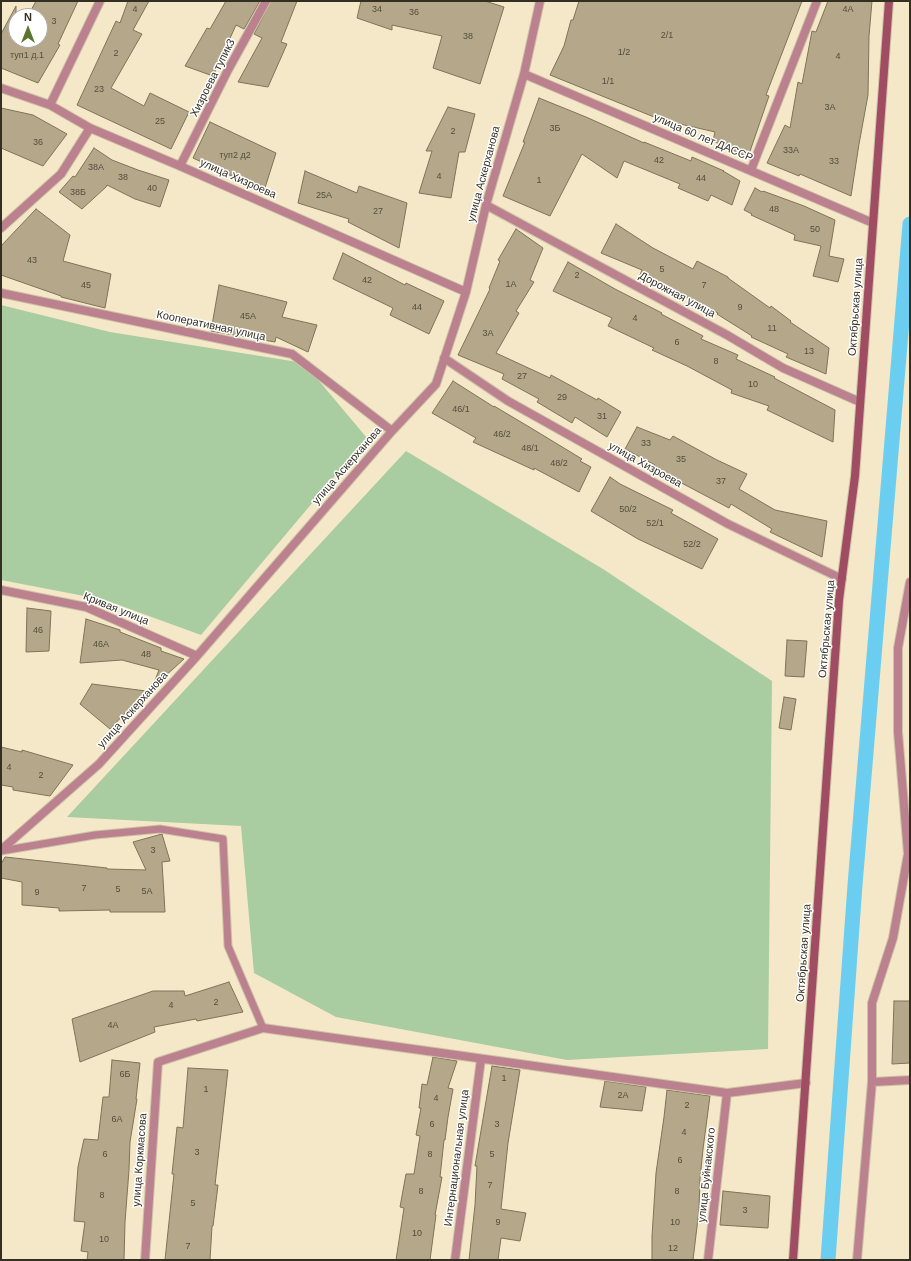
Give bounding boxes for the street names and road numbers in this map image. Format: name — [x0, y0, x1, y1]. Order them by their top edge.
street label: Хизроева тупик3 — [188, 37, 238, 119]
street label: улица 60 лет ДАССР — [651, 111, 755, 165]
street label: улица Аскерханова — [465, 125, 503, 223]
street label: улица Хизроева — [198, 156, 278, 202]
street label: Октябрьская улица — [846, 257, 866, 357]
street label: Дорожная улица — [637, 269, 717, 321]
street label: Кооперативная улица — [155, 308, 267, 344]
street label: улица Аскерханова — [310, 424, 384, 508]
street label: улица Хизроева — [606, 439, 684, 491]
street label: Октябрьская улица — [816, 579, 838, 679]
street label: Кривая улица — [81, 590, 151, 628]
street label: улица Аскерханова — [95, 669, 171, 751]
street label: Октябрьская улица — [794, 903, 814, 1003]
street label: Интернациональная улица — [442, 1089, 472, 1227]
street label: улица Коркмасова — [130, 1113, 150, 1207]
street label: улица Буйнакского — [695, 1127, 719, 1223]

